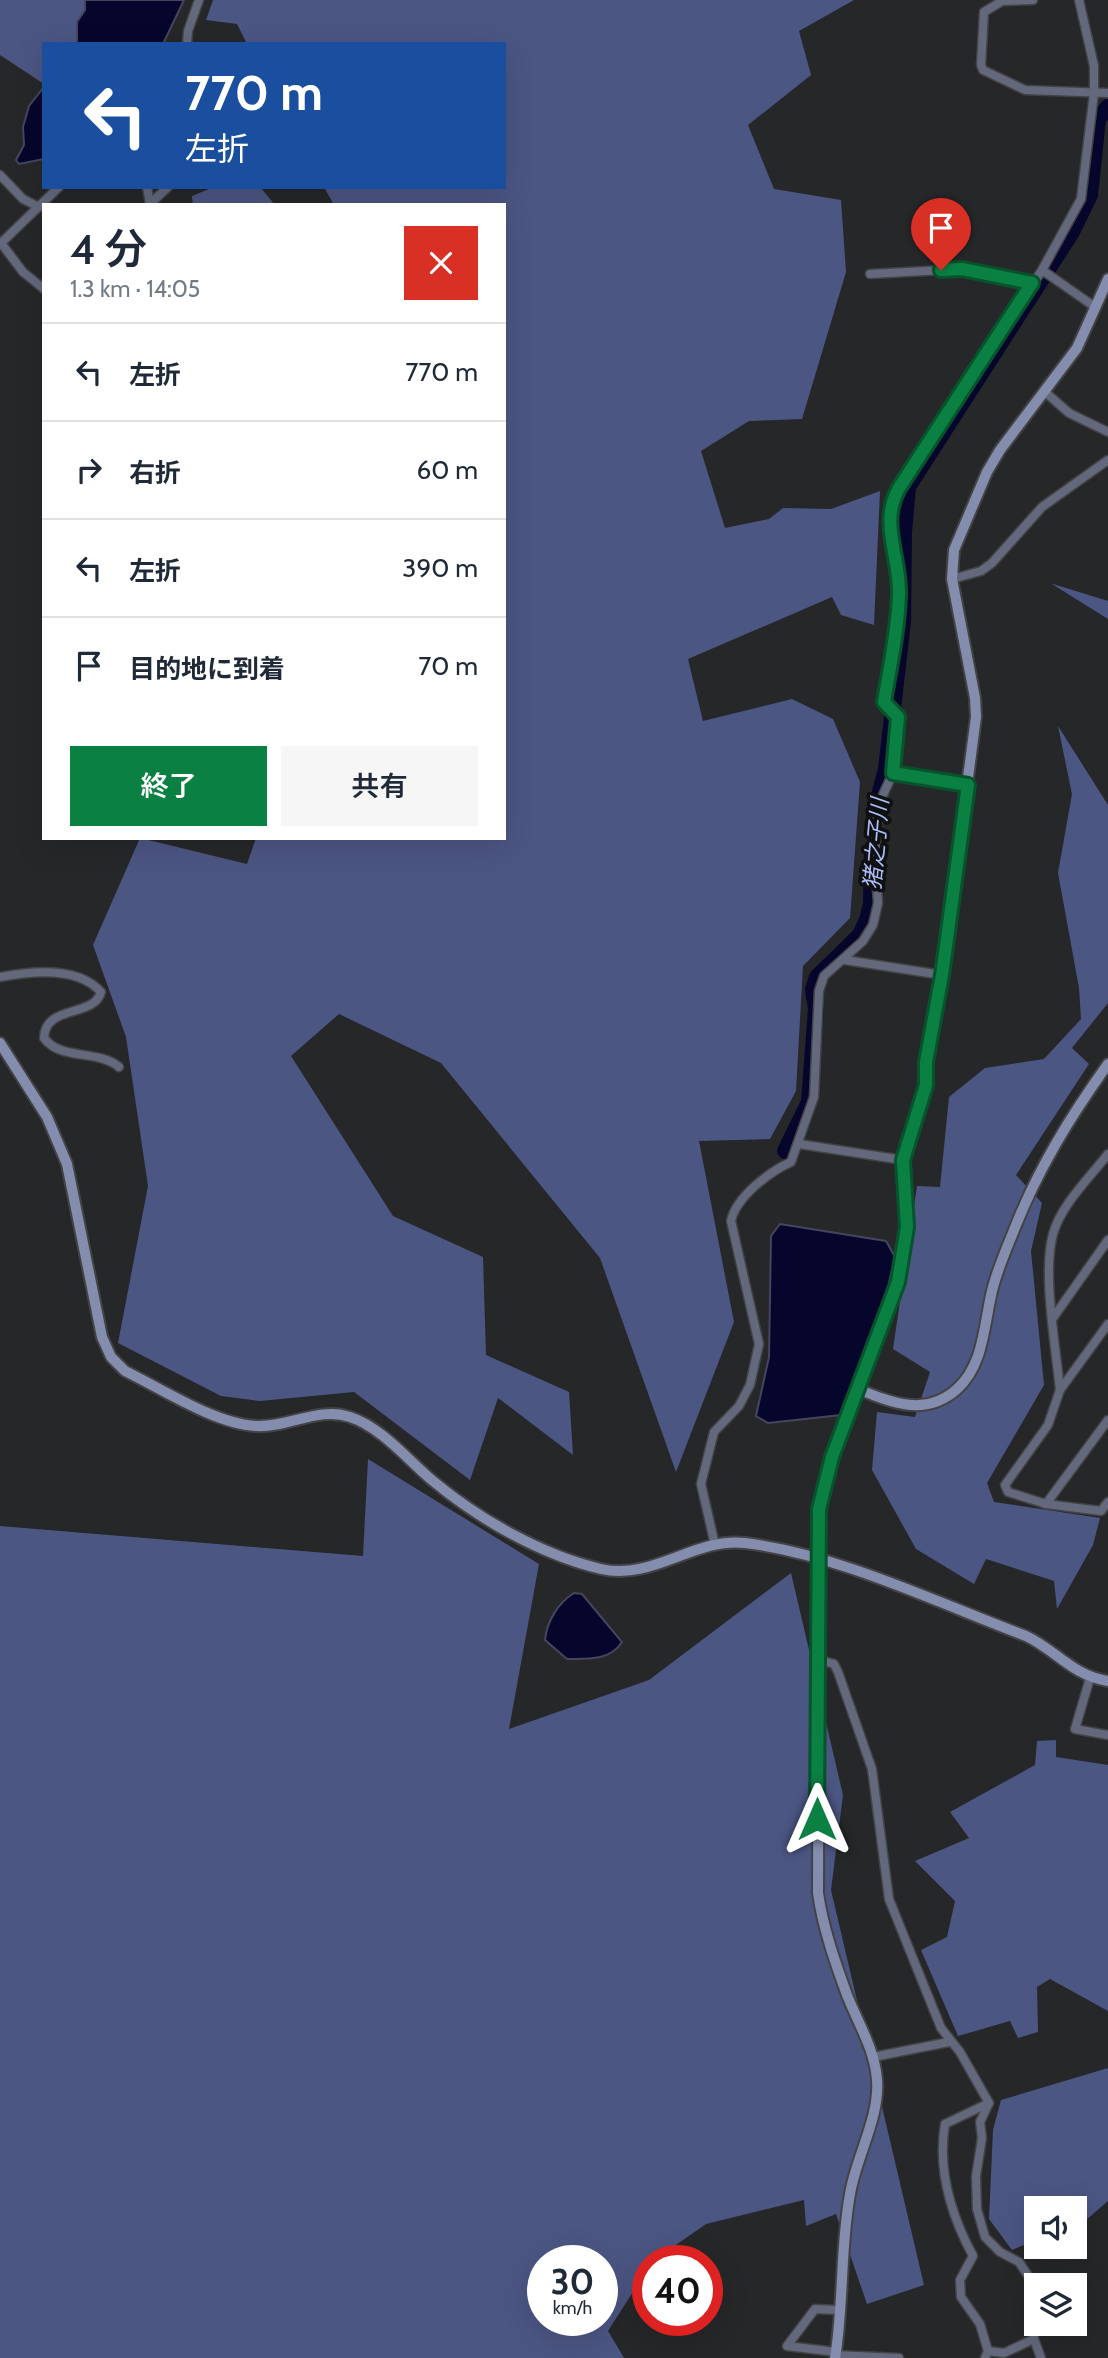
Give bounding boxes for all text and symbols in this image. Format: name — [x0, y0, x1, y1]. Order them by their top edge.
text: 770 m — [185, 63, 323, 122]
icon: left — [70, 70, 161, 161]
text: 左折 — [185, 129, 249, 168]
pin — [911, 198, 971, 270]
icon: arrive — [922, 209, 960, 247]
text: 4 分 — [70, 223, 147, 275]
button: close — [404, 226, 478, 300]
text: 1.3 km · 14:05 — [70, 275, 200, 303]
icon: left — [70, 353, 108, 391]
text: 770 m — [405, 356, 478, 388]
text: 左折 — [129, 359, 181, 391]
icon: right — [70, 451, 108, 489]
text: 60 m — [416, 454, 478, 486]
text: 右折 — [129, 457, 181, 489]
icon: left — [70, 549, 108, 587]
text: 390 m — [402, 552, 478, 584]
text: 左折 — [129, 555, 181, 587]
icon: arrive — [70, 647, 108, 685]
text: 70 m — [418, 650, 478, 682]
text: 目的地に到着 — [129, 653, 285, 685]
button: 終了 — [70, 746, 267, 826]
button: 共有 — [281, 746, 478, 826]
water label: 猪之子川 — [858, 794, 894, 891]
position arrow — [780, 1782, 854, 1856]
map controls — [1024, 2196, 1087, 2336]
button: sound — [1024, 2196, 1087, 2259]
speed limit sign: 40 — [632, 2245, 723, 2336]
text: 30 — [551, 2260, 594, 2303]
button: layers — [1024, 2273, 1087, 2336]
text: km/h — [553, 2297, 592, 2319]

